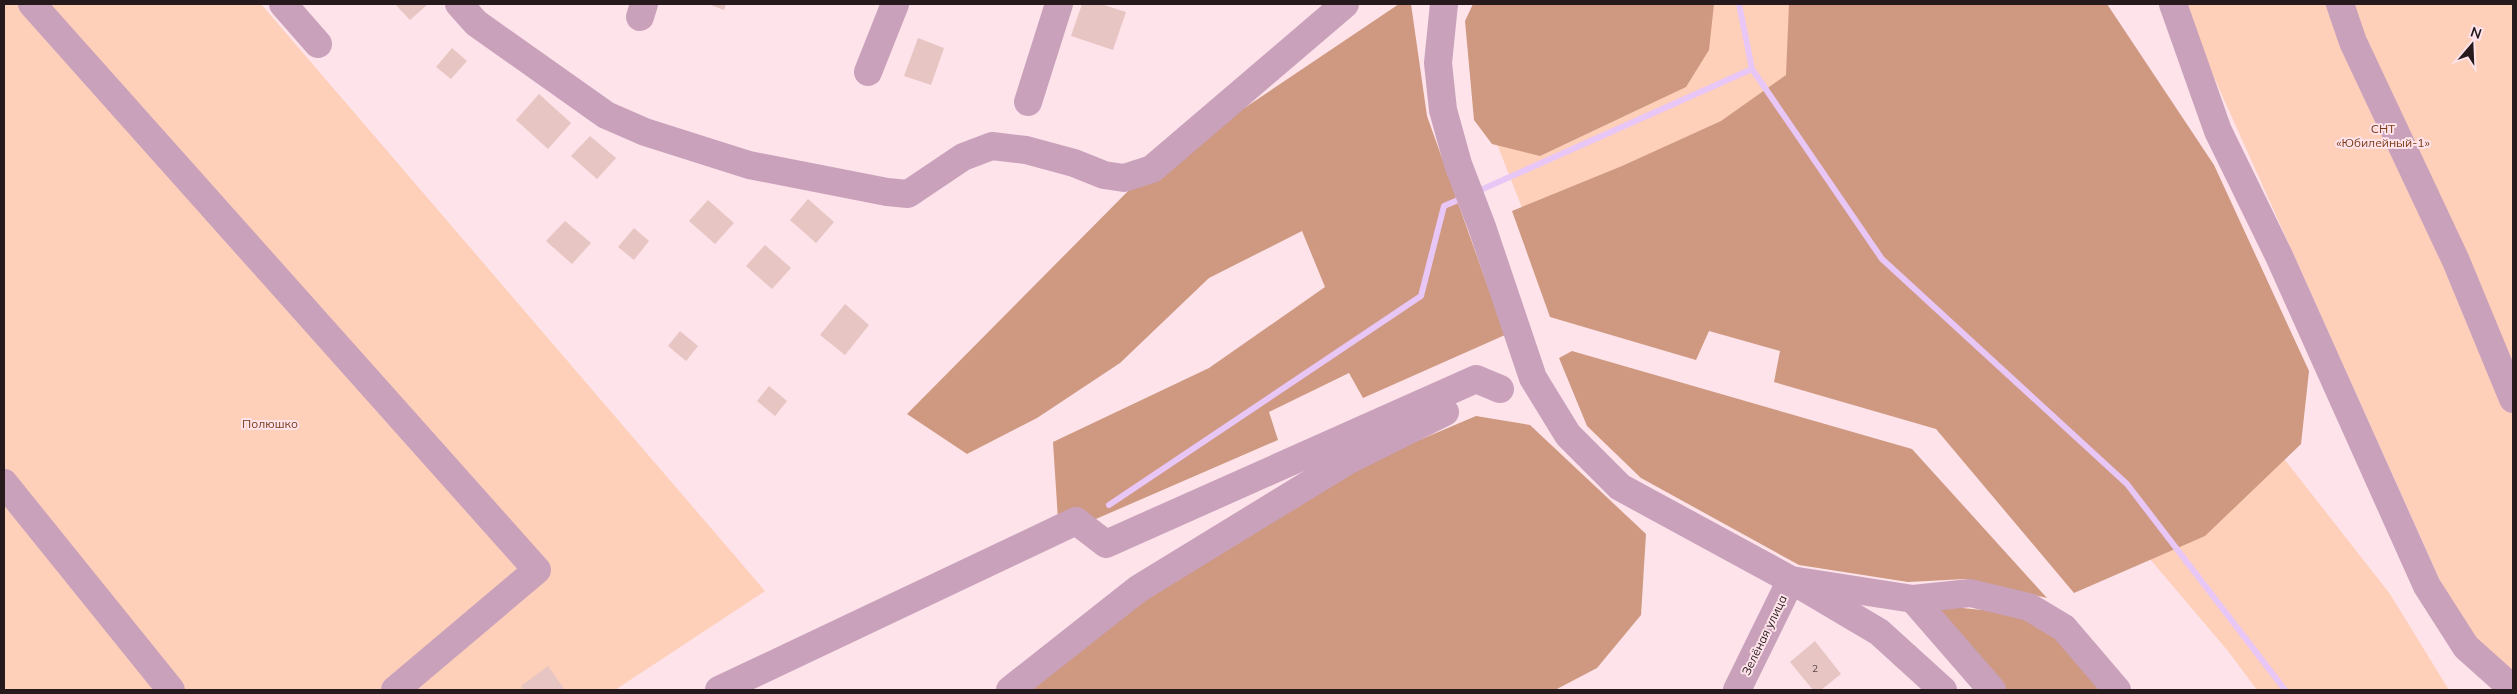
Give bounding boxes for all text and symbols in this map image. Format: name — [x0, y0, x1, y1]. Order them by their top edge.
north arrow — [2447, 20, 2497, 70]
text: N — [2468, 22, 2484, 43]
park label: СНТ «Юбилейный-1» — [2336, 121, 2431, 150]
park label: Полюшко — [242, 416, 298, 431]
street label: Зелёная улица — [1738, 592, 1790, 678]
house number: 2 — [1812, 662, 1818, 675]

